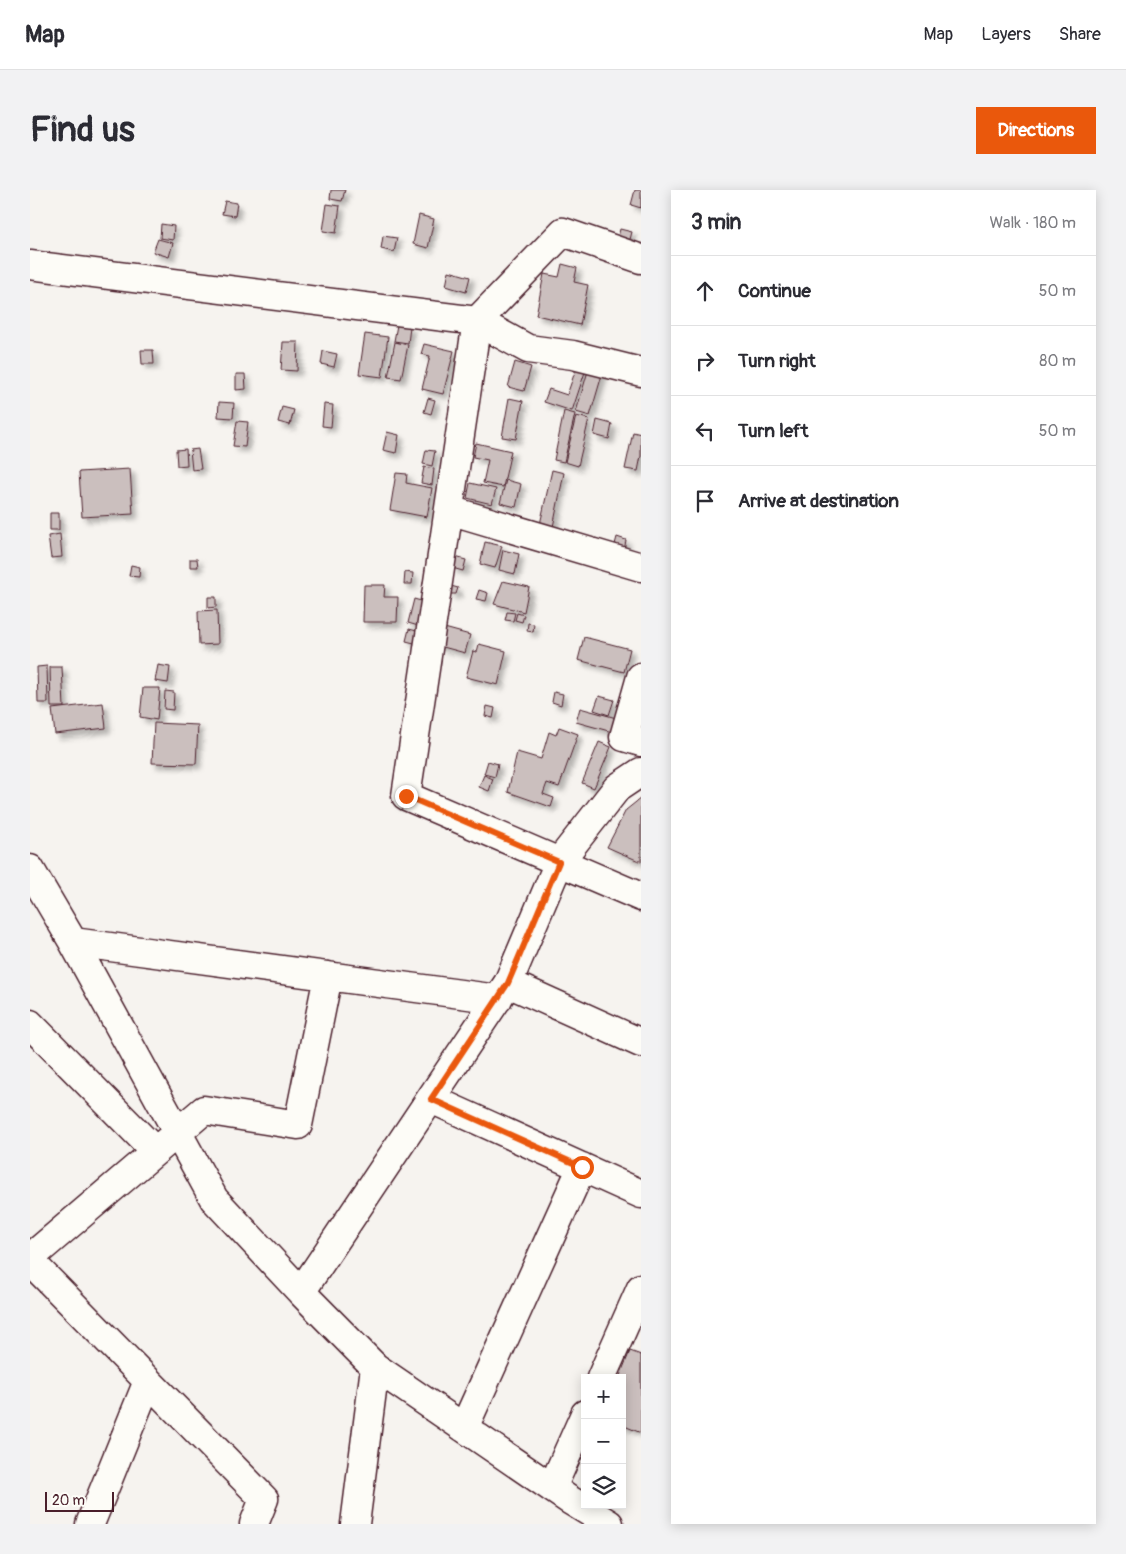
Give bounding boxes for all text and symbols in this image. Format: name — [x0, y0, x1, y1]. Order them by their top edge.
text: Map — [25, 20, 65, 49]
text: Map — [924, 23, 953, 46]
text: Layers — [981, 23, 1031, 46]
text: Share — [1059, 23, 1101, 46]
button: Directions — [976, 107, 1096, 154]
text: Find us — [30, 108, 135, 152]
text: 3 min — [691, 209, 741, 236]
text: Walk · 180 m — [989, 213, 1076, 233]
icon: ahead — [691, 277, 719, 305]
text: Continue — [738, 279, 811, 303]
text: 50 m — [1039, 281, 1076, 301]
icon: right — [691, 347, 719, 375]
text: Turn right — [738, 349, 816, 373]
text: 80 m — [1039, 351, 1076, 371]
icon: left — [691, 417, 719, 445]
text: Turn left — [738, 419, 808, 443]
text: 50 m — [1039, 421, 1076, 441]
icon: arrive — [691, 487, 719, 515]
text: Arrive at destination — [738, 489, 899, 513]
route end — [395, 785, 418, 808]
route start — [571, 1156, 594, 1179]
map controls — [581, 1374, 626, 1509]
button: + — [581, 1374, 626, 1419]
button: − — [581, 1419, 626, 1464]
button: layers — [581, 1464, 626, 1509]
scale bar — [45, 1489, 114, 1512]
text: 20 m — [52, 1492, 85, 1509]

